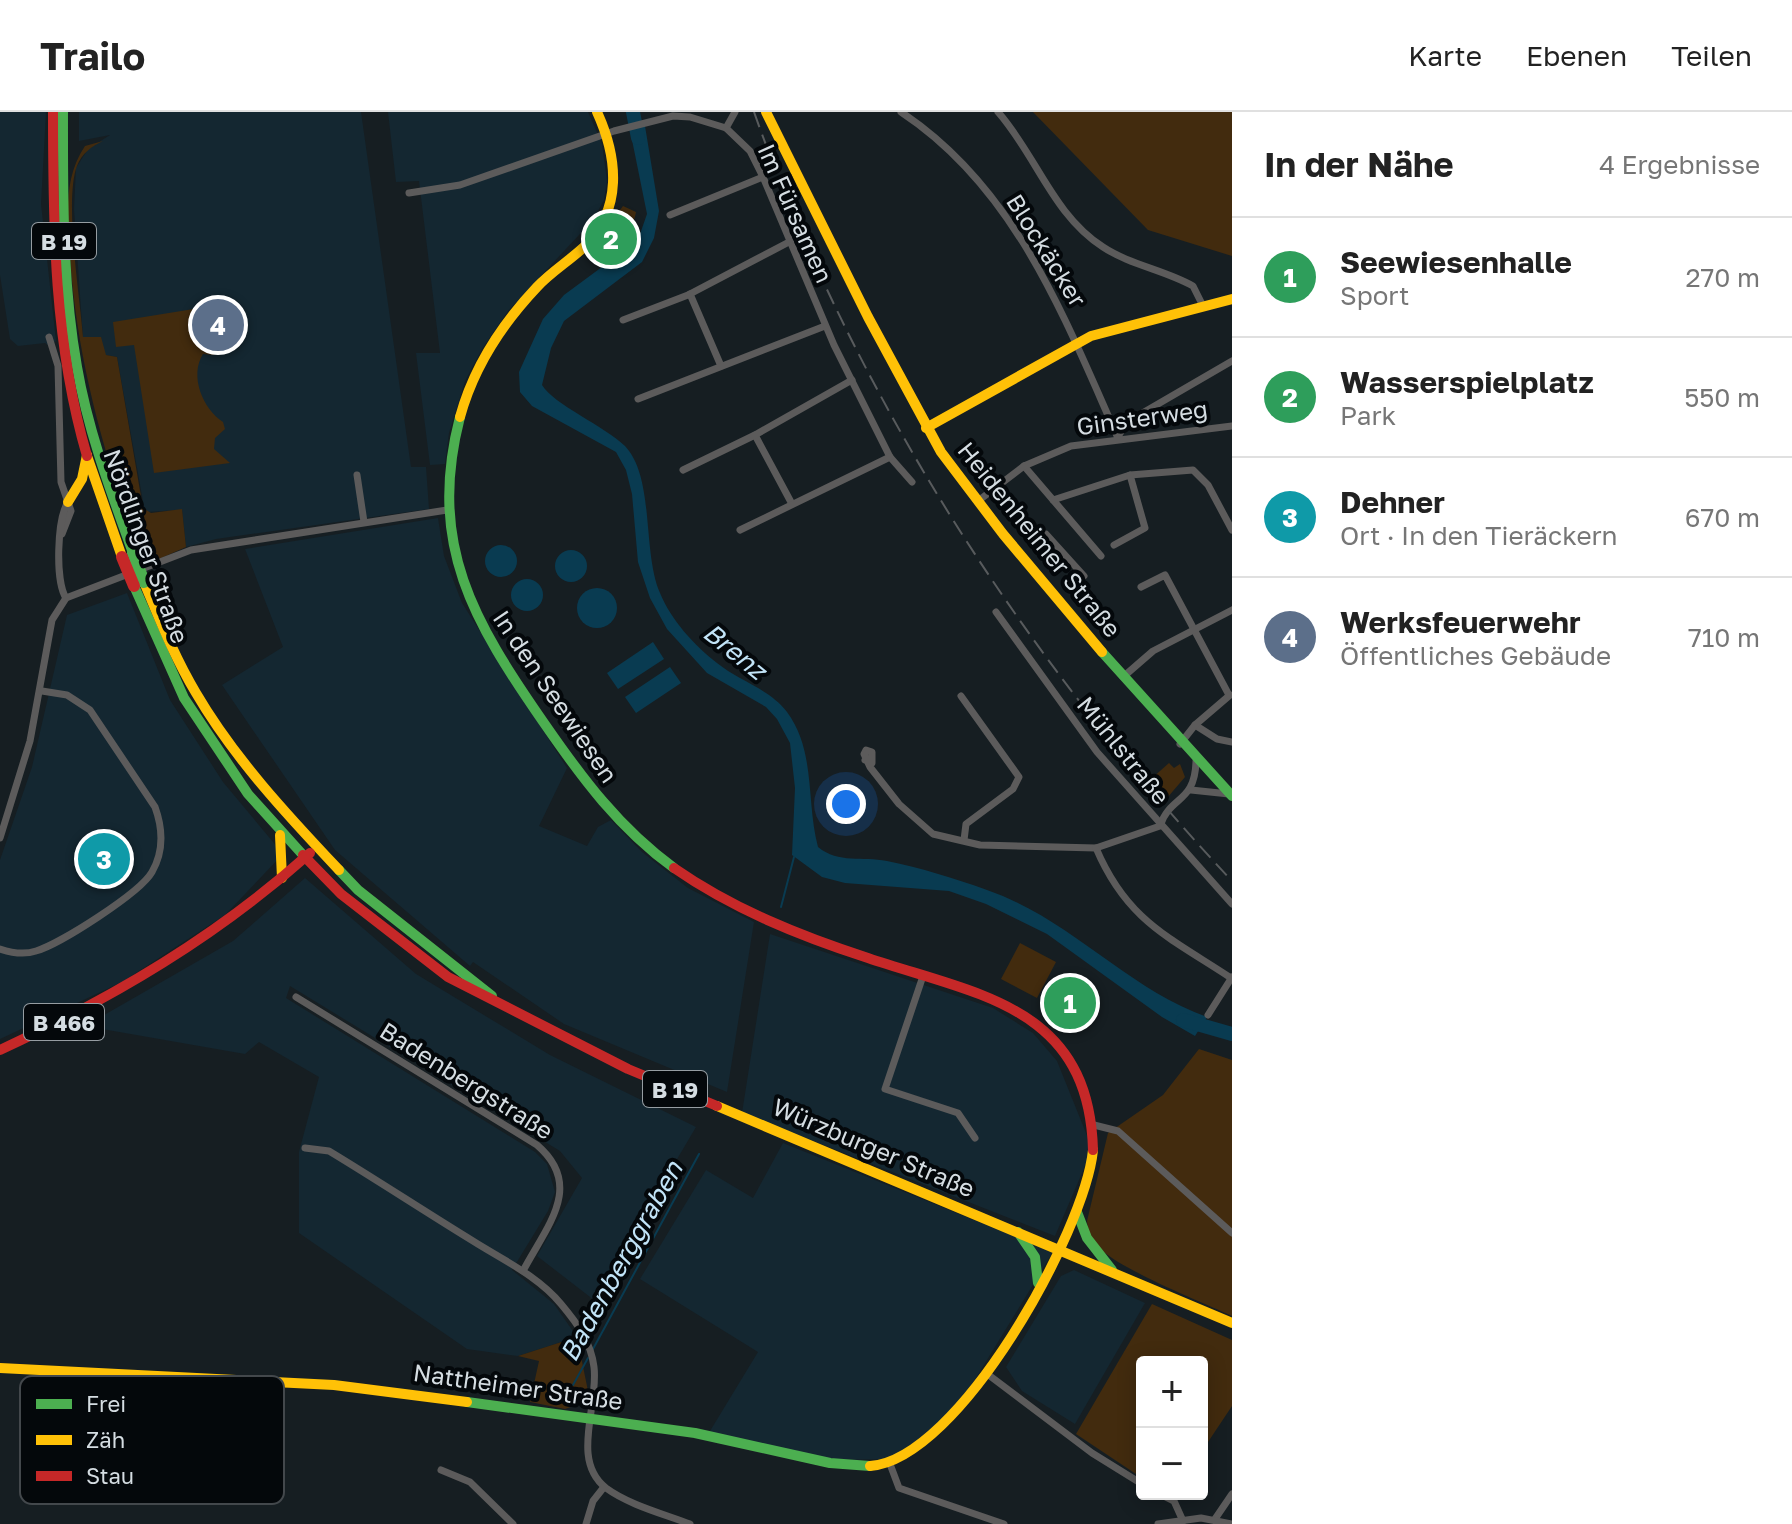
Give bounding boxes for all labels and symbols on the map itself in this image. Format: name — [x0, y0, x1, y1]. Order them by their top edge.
street label: Im Fürsamen — [752, 139, 840, 287]
street label: Blockäcker — [1001, 188, 1093, 312]
pin: 2 — [585, 209, 637, 269]
road number: B 19 — [32, 223, 96, 259]
pin: 4 — [192, 295, 244, 355]
street label: Ginsterweg — [1075, 393, 1209, 441]
street label: Heidenheimer Straße — [952, 436, 1128, 642]
street label: Nördlinger Straße — [98, 445, 196, 647]
street label: In den Seewiesen — [488, 604, 624, 788]
water label: Brenz — [697, 616, 775, 687]
street label: Mühlstraße — [1072, 690, 1176, 810]
your location — [826, 784, 866, 824]
pin: 3 — [78, 829, 130, 889]
pin: 1 — [1044, 973, 1096, 1033]
road number: B 466 — [24, 1004, 104, 1040]
street label: Badenbergstraße — [375, 1015, 559, 1145]
road number: B 19 — [643, 1071, 707, 1107]
street label: Würzburger Straße — [769, 1091, 979, 1203]
water label: Badenberggraben — [553, 1155, 689, 1366]
street label: Nattheimer Straße — [411, 1357, 625, 1415]
legend — [20, 1376, 284, 1504]
text: Frei — [86, 1390, 126, 1417]
text: Zäh — [86, 1426, 125, 1453]
text: Stau — [86, 1462, 134, 1489]

